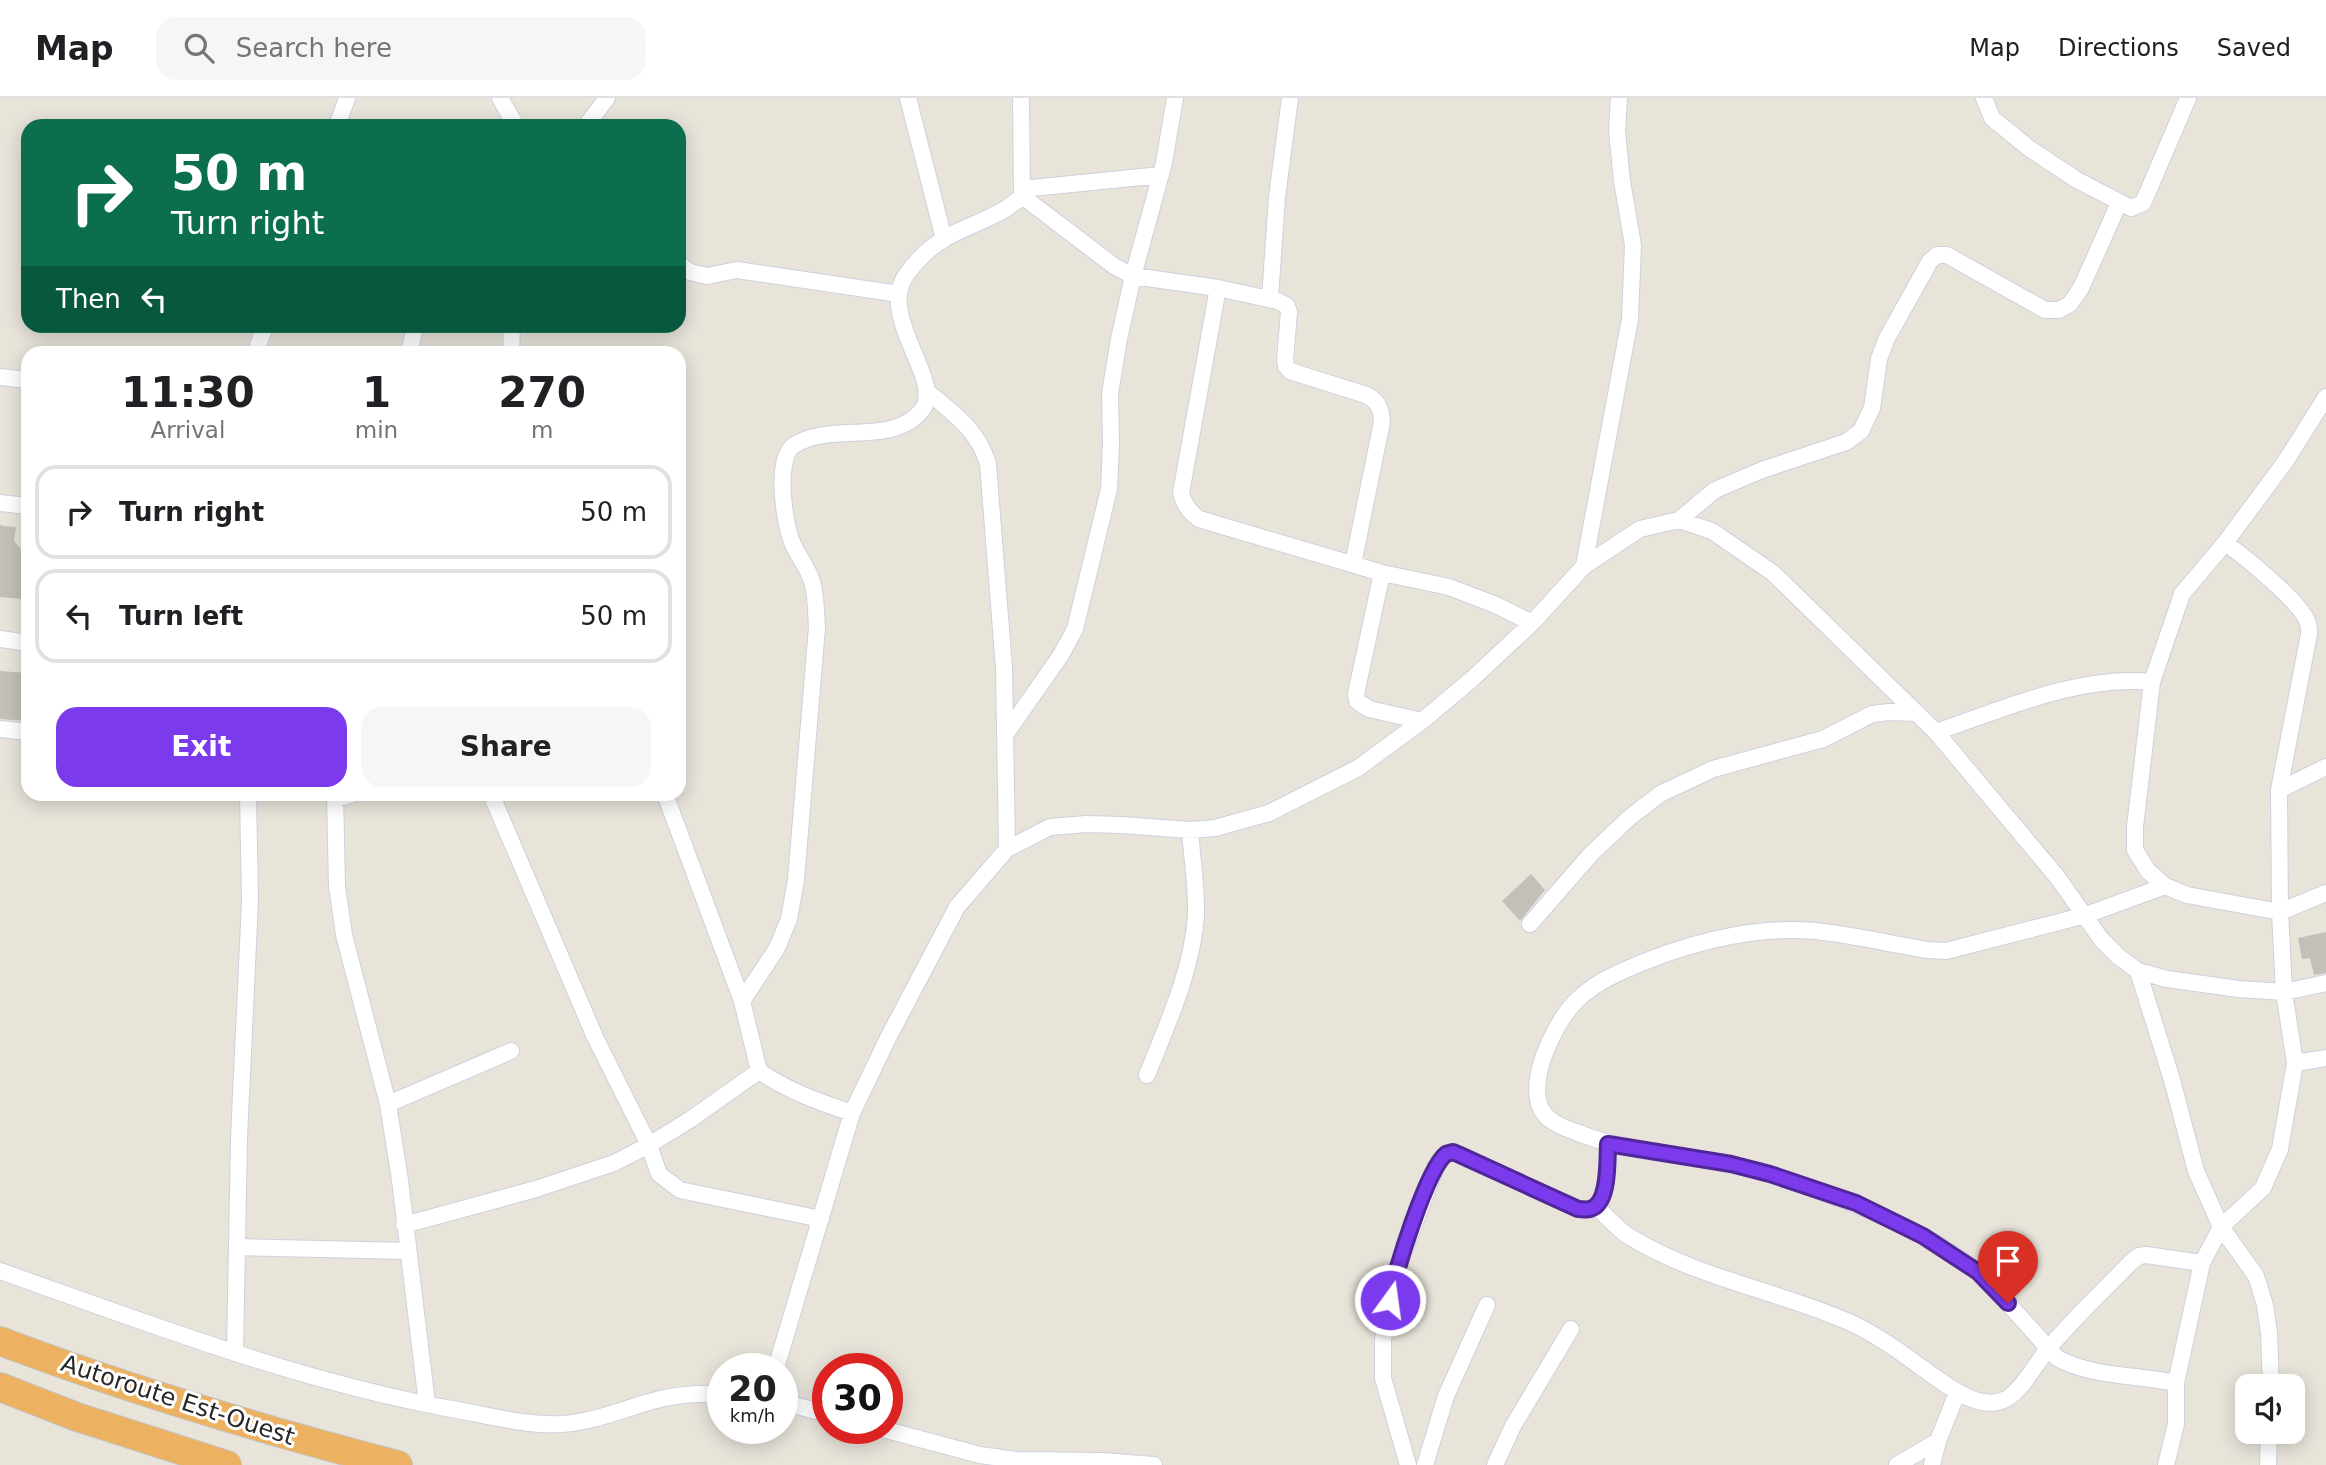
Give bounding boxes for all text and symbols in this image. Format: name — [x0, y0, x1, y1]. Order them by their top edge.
search box — [156, 17, 646, 80]
text: Map — [35, 29, 114, 68]
icon: search — [180, 29, 218, 67]
text: Search here — [236, 33, 392, 63]
text: Map — [1969, 34, 2020, 62]
text: Directions — [2058, 34, 2179, 62]
text: Saved — [2217, 34, 2291, 62]
text: 50 m — [171, 145, 307, 202]
icon: right — [56, 147, 147, 238]
text: Turn right — [171, 204, 324, 242]
icon: left — [135, 280, 173, 318]
text: Then — [56, 284, 121, 314]
text: 11:30 — [121, 368, 255, 417]
text: 1 — [362, 368, 391, 417]
text: 270 — [498, 368, 586, 417]
text: Arrival — [151, 417, 225, 443]
text: min — [355, 417, 398, 443]
text: m — [531, 417, 553, 443]
icon: right — [60, 493, 98, 531]
text: Turn right — [119, 497, 264, 527]
text: 50 m — [580, 497, 647, 527]
icon: left — [60, 597, 98, 635]
text: Turn left — [119, 601, 243, 631]
text: 50 m — [580, 601, 647, 631]
button: Exit — [56, 707, 347, 787]
button: Share — [361, 707, 651, 787]
pin — [1978, 1231, 2038, 1303]
icon: arrive — [1989, 1242, 2027, 1280]
position arrow — [1353, 1263, 1427, 1337]
street label: Autoroute Est-Ouest — [58, 1349, 298, 1451]
speed limit sign: 30 — [812, 1353, 903, 1444]
text: 20 — [728, 1369, 777, 1409]
map controls — [2235, 1374, 2305, 1444]
button: sound — [2235, 1374, 2305, 1444]
text: km/h — [730, 1405, 775, 1426]

